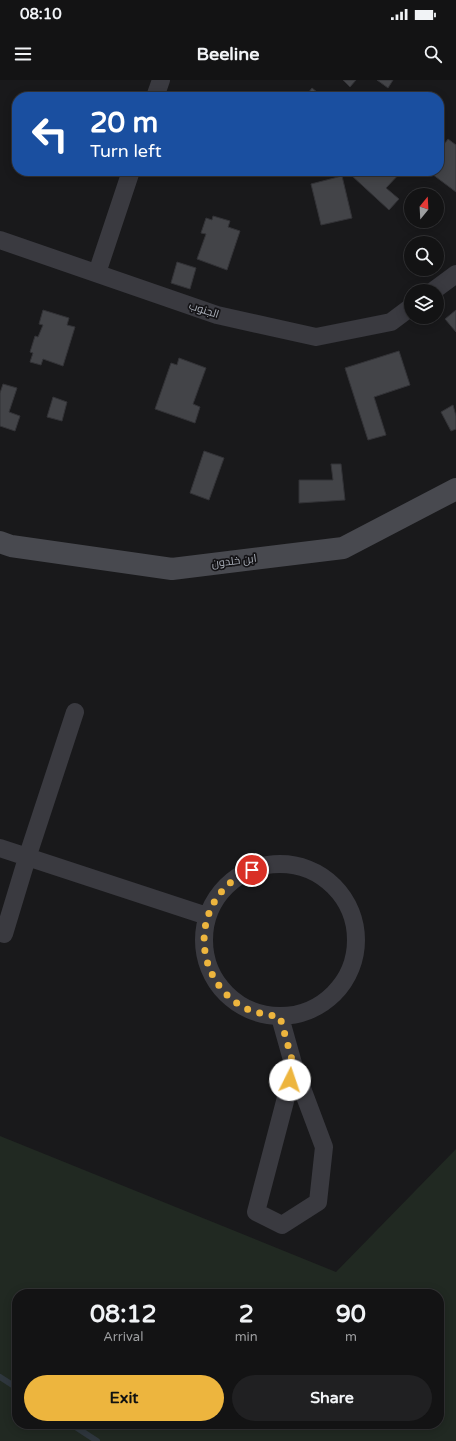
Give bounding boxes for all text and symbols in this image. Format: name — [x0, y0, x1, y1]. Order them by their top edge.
text: 08:10 — [20, 5, 62, 23]
icon: menu — [12, 43, 34, 65]
text: Beeline — [197, 43, 259, 65]
icon: search — [422, 43, 444, 65]
text: 20 m — [90, 106, 158, 140]
icon: left — [24, 108, 76, 160]
text: Turn left — [90, 140, 162, 162]
north arrow — [404, 188, 444, 228]
map controls — [404, 188, 444, 324]
button: search — [404, 236, 444, 276]
button: layers — [404, 284, 444, 324]
street label: الجنوب — [187, 299, 221, 321]
street label: ابن خلدون — [211, 552, 257, 570]
pin — [235, 853, 269, 887]
icon: arrive — [241, 859, 263, 881]
position arrow — [269, 1059, 311, 1101]
text: 08:12 — [90, 1300, 157, 1329]
text: 2 — [239, 1300, 254, 1329]
text: 90 — [336, 1300, 366, 1329]
text: Arrival — [103, 1329, 143, 1345]
text: min — [235, 1329, 258, 1345]
text: m — [345, 1329, 357, 1345]
button: Exit — [24, 1375, 224, 1421]
button: Share — [232, 1375, 432, 1421]

